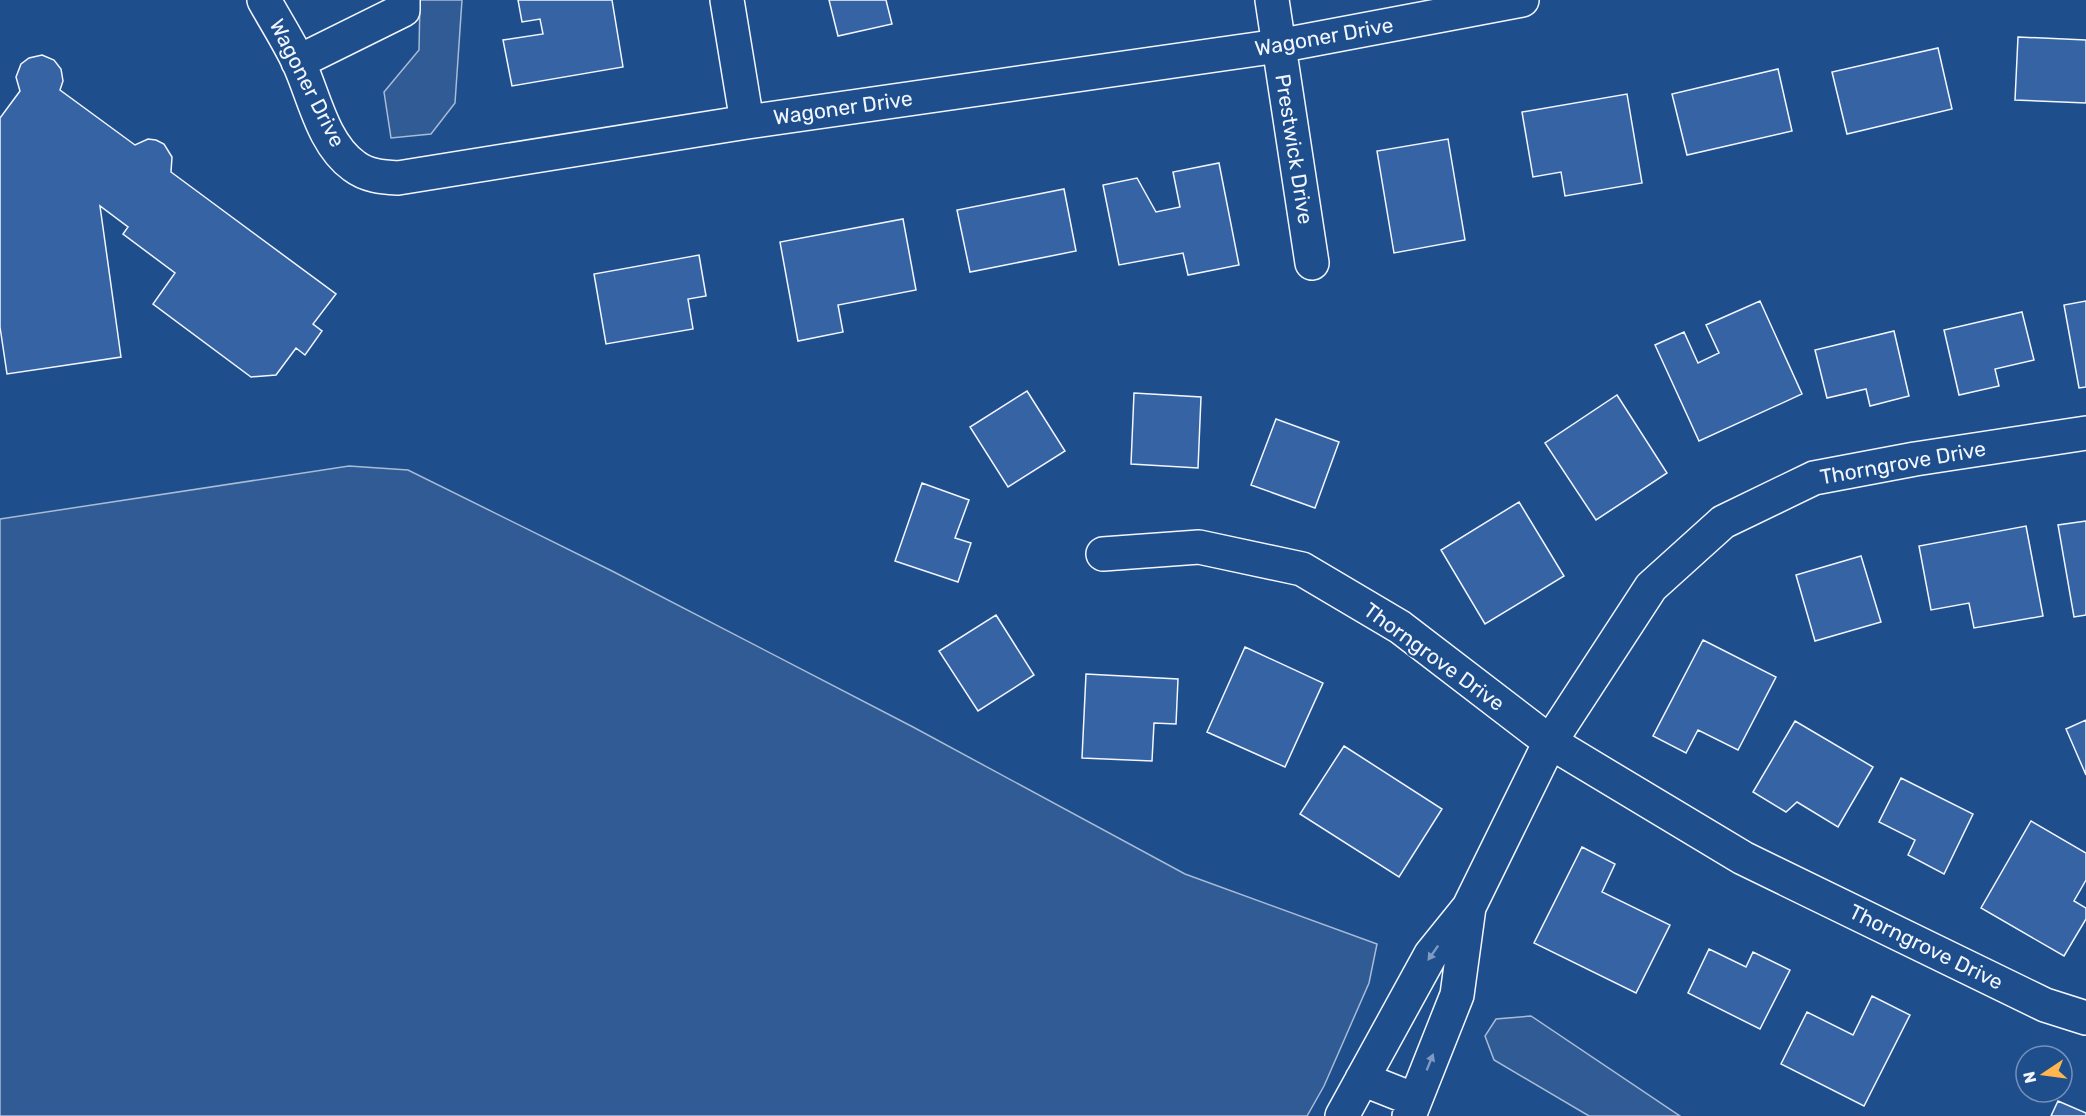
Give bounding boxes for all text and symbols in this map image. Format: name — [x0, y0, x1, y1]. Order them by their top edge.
street label: Wagoner Drive — [1253, 12, 1395, 61]
street label: Wagoner Drive — [264, 15, 350, 151]
street label: Prestwick Drive — [1270, 72, 1319, 226]
street label: Wagoner Drive — [772, 85, 914, 130]
street label: Thorngrove Drive — [1818, 436, 1988, 489]
street label: Thorngrove Drive — [1359, 597, 1510, 716]
street label: Thorngrove Drive — [1845, 899, 2007, 995]
one-way arrow — [1427, 944, 1439, 960]
north arrow — [2014, 1044, 2074, 1104]
one-way arrow — [1426, 1052, 1436, 1070]
text: N — [2019, 1070, 2040, 1085]

